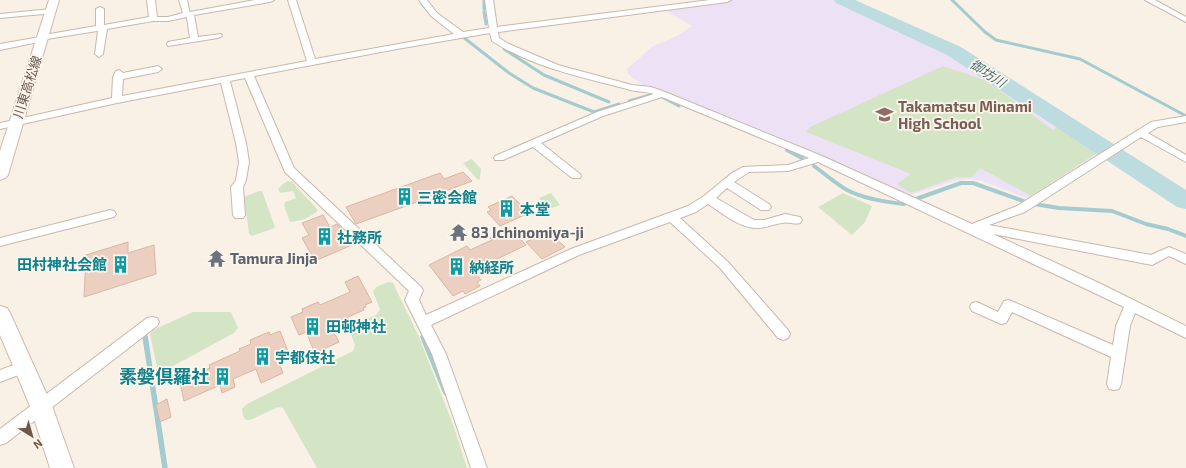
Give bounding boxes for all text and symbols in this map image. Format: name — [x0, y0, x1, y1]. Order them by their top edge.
street label: 川東高松線 — [9, 54, 45, 120]
water label: 御坊川 — [967, 56, 1010, 91]
place label: Takamatsu Minami High School — [898, 97, 1032, 132]
school or university icon: Takamatsu Minami High School — [875, 105, 895, 125]
building icon: 三密会館 — [394, 187, 414, 207]
place label: 三密会館 — [417, 188, 477, 206]
building icon: 本堂 — [497, 199, 517, 219]
place label: 本堂 — [520, 200, 550, 218]
temple icon: 83 Ichinomiya-ji — [448, 222, 468, 242]
place label: 83 Ichinomiya-ji — [471, 223, 584, 242]
building icon: 社務所 — [314, 227, 334, 247]
place label: 社務所 — [337, 228, 382, 246]
temple icon: Tamura Jinja — [207, 248, 227, 268]
place label: Tamura Jinja — [230, 249, 318, 267]
building icon: 田村神社会館 — [110, 254, 130, 274]
place label: 田村神社会館 — [17, 255, 107, 273]
building icon: 納経所 — [446, 257, 466, 277]
place label: 納経所 — [469, 258, 514, 276]
building icon: 田邨神社 — [303, 316, 323, 336]
place label: 田邨神社 — [326, 317, 386, 335]
building icon: 宇都伎社 — [252, 347, 272, 367]
place label: 宇都伎社 — [275, 348, 335, 366]
place label: 素媻倶羅社 — [119, 365, 209, 387]
building icon: 素媻倶羅社 — [212, 366, 232, 386]
north arrow — [12, 416, 52, 456]
text: N — [31, 437, 45, 452]

